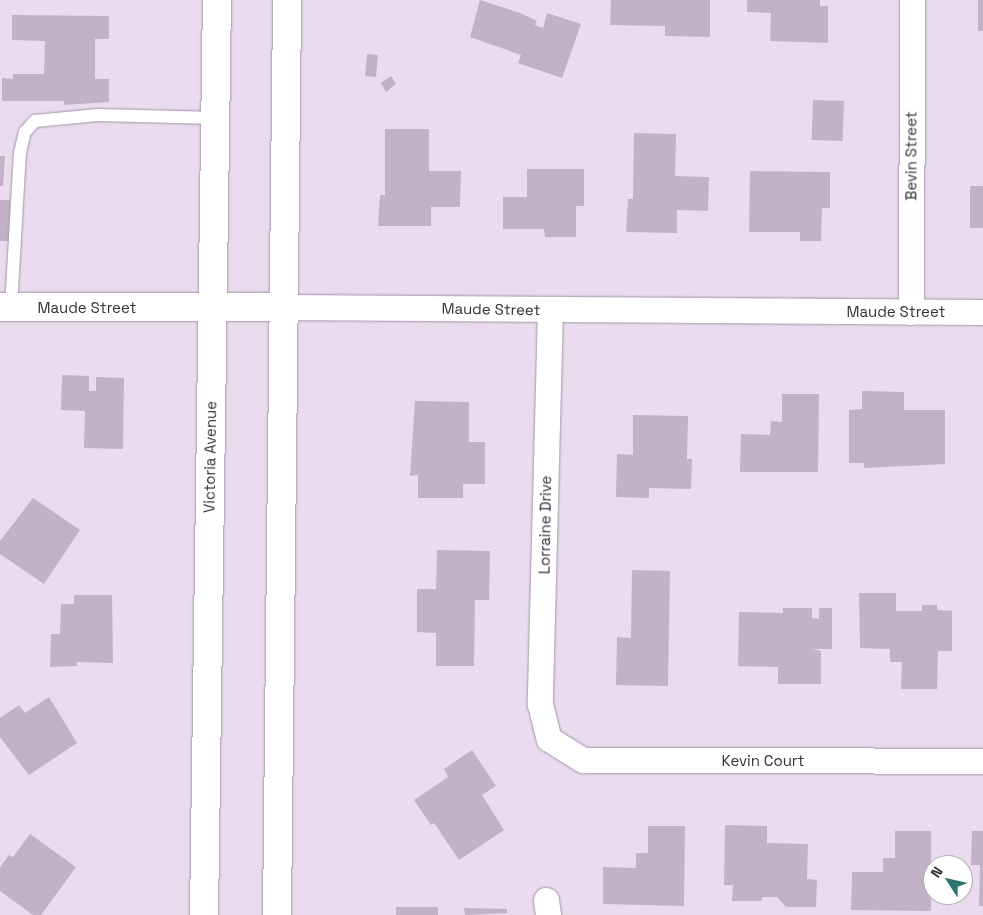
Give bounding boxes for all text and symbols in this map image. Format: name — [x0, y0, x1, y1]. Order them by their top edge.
street label: Bevin Street — [902, 111, 920, 201]
street label: Maude Street — [38, 299, 136, 317]
street label: Maude Street — [441, 299, 541, 319]
street label: Maude Street — [847, 303, 945, 321]
street label: Victoria Avenue — [200, 401, 220, 513]
street label: Lorraine Drive — [535, 476, 555, 574]
street label: Kevin Court — [722, 752, 804, 770]
north arrow — [923, 855, 973, 905]
text: N — [926, 863, 947, 881]

